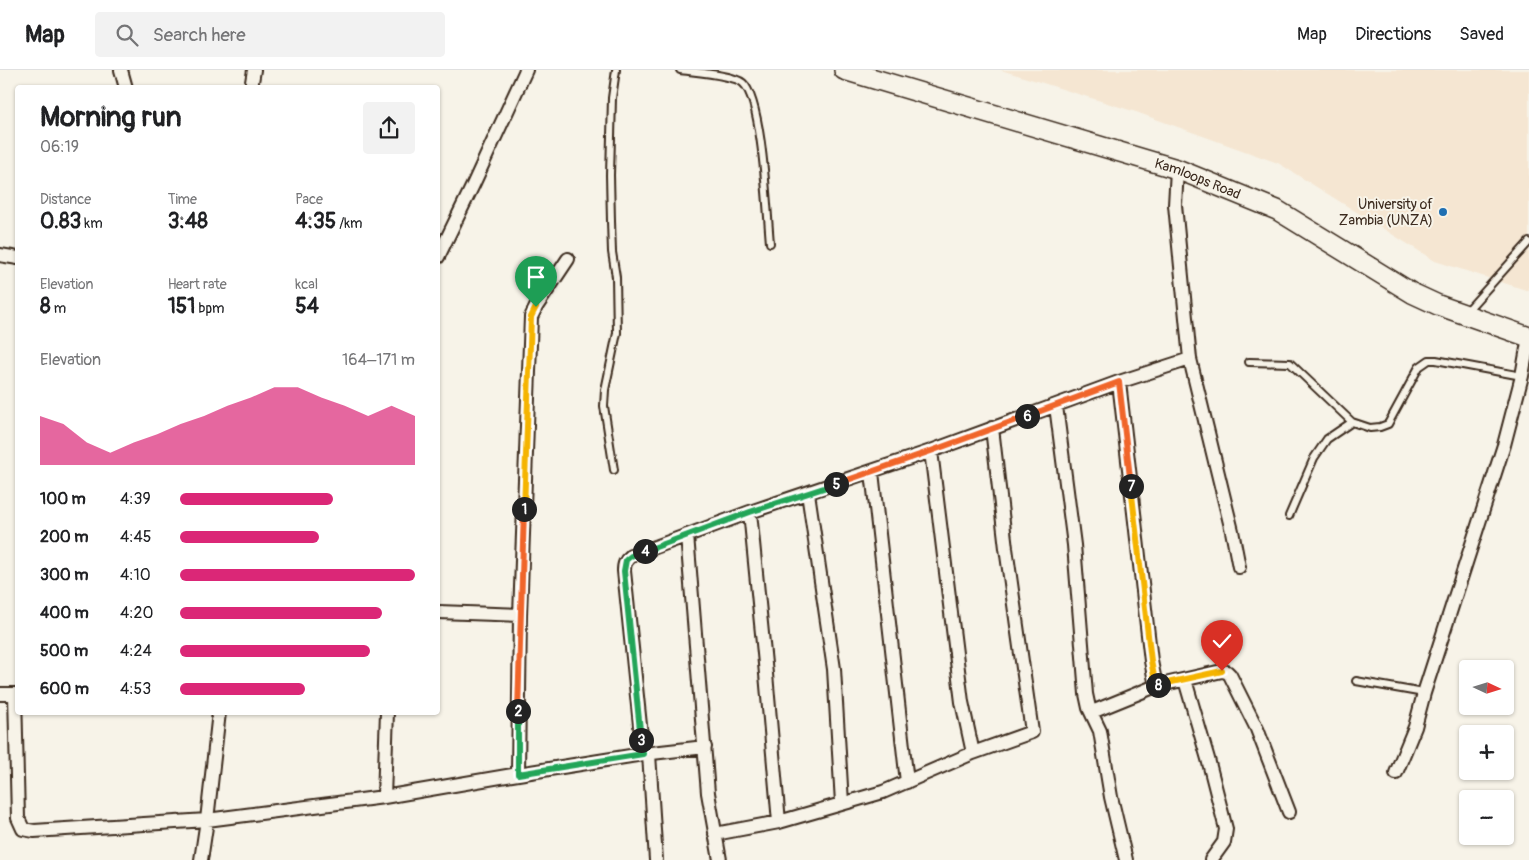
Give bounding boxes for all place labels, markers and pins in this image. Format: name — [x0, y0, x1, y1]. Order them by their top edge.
place label: University of Zambia (UNZA) — [1339, 196, 1433, 229]
marker: University of Zambia (UNZA) — [1437, 206, 1449, 218]
pin — [515, 256, 557, 307]
pin: 6 — [1014, 404, 1040, 428]
pin: 5 — [824, 472, 848, 496]
pin: 7 — [1118, 474, 1144, 498]
pin: 1 — [512, 496, 536, 522]
pin: 4 — [632, 538, 658, 564]
pin — [1201, 620, 1243, 671]
pin: 8 — [1146, 672, 1170, 698]
pin: 2 — [506, 698, 530, 724]
pin: 3 — [628, 728, 654, 752]

